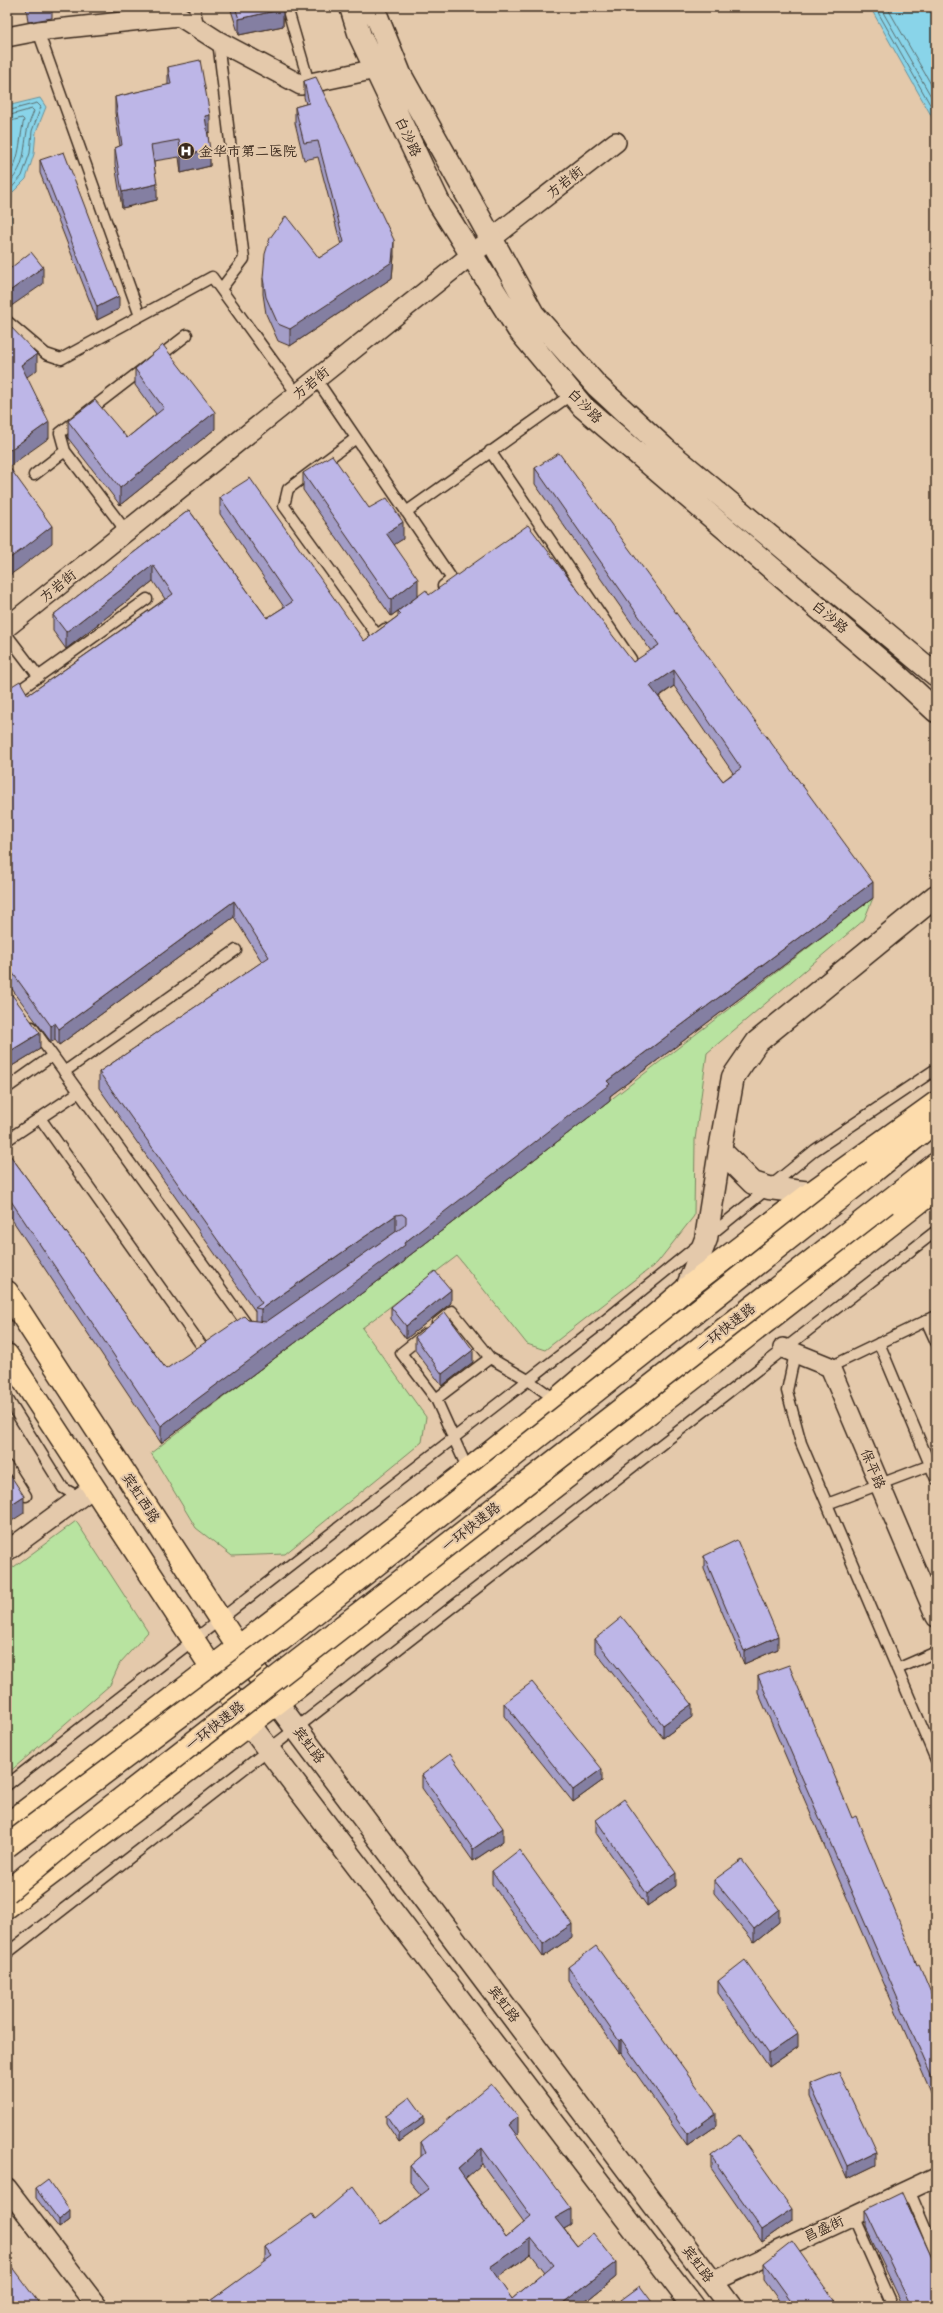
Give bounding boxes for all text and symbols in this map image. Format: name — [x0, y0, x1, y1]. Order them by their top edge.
street label: 白沙路 — [388, 113, 428, 161]
place label: 金华市第二医院 — [199, 139, 297, 164]
hospital icon: 金华市第二医院 — [176, 141, 196, 161]
street label: 方岩街 — [541, 159, 589, 205]
street label: 方岩街 — [287, 360, 335, 406]
street label: 白沙路 — [561, 382, 609, 430]
street label: 方岩街 — [34, 563, 82, 609]
street label: 白沙路 — [806, 594, 854, 640]
street label: 一环快速路 — [691, 1297, 761, 1359]
street label: 保平路 — [853, 1445, 893, 1493]
street label: 宾虹西路 — [115, 1468, 167, 1528]
street label: 一环快速路 — [436, 1496, 506, 1558]
street label: 一环快速路 — [180, 1695, 250, 1757]
street label: 宾虹路 — [286, 1721, 332, 1769]
street label: 宾虹路 — [481, 1980, 527, 2028]
street label: 昌盛街 — [800, 2209, 848, 2249]
street label: 宾虹路 — [675, 2240, 721, 2288]

